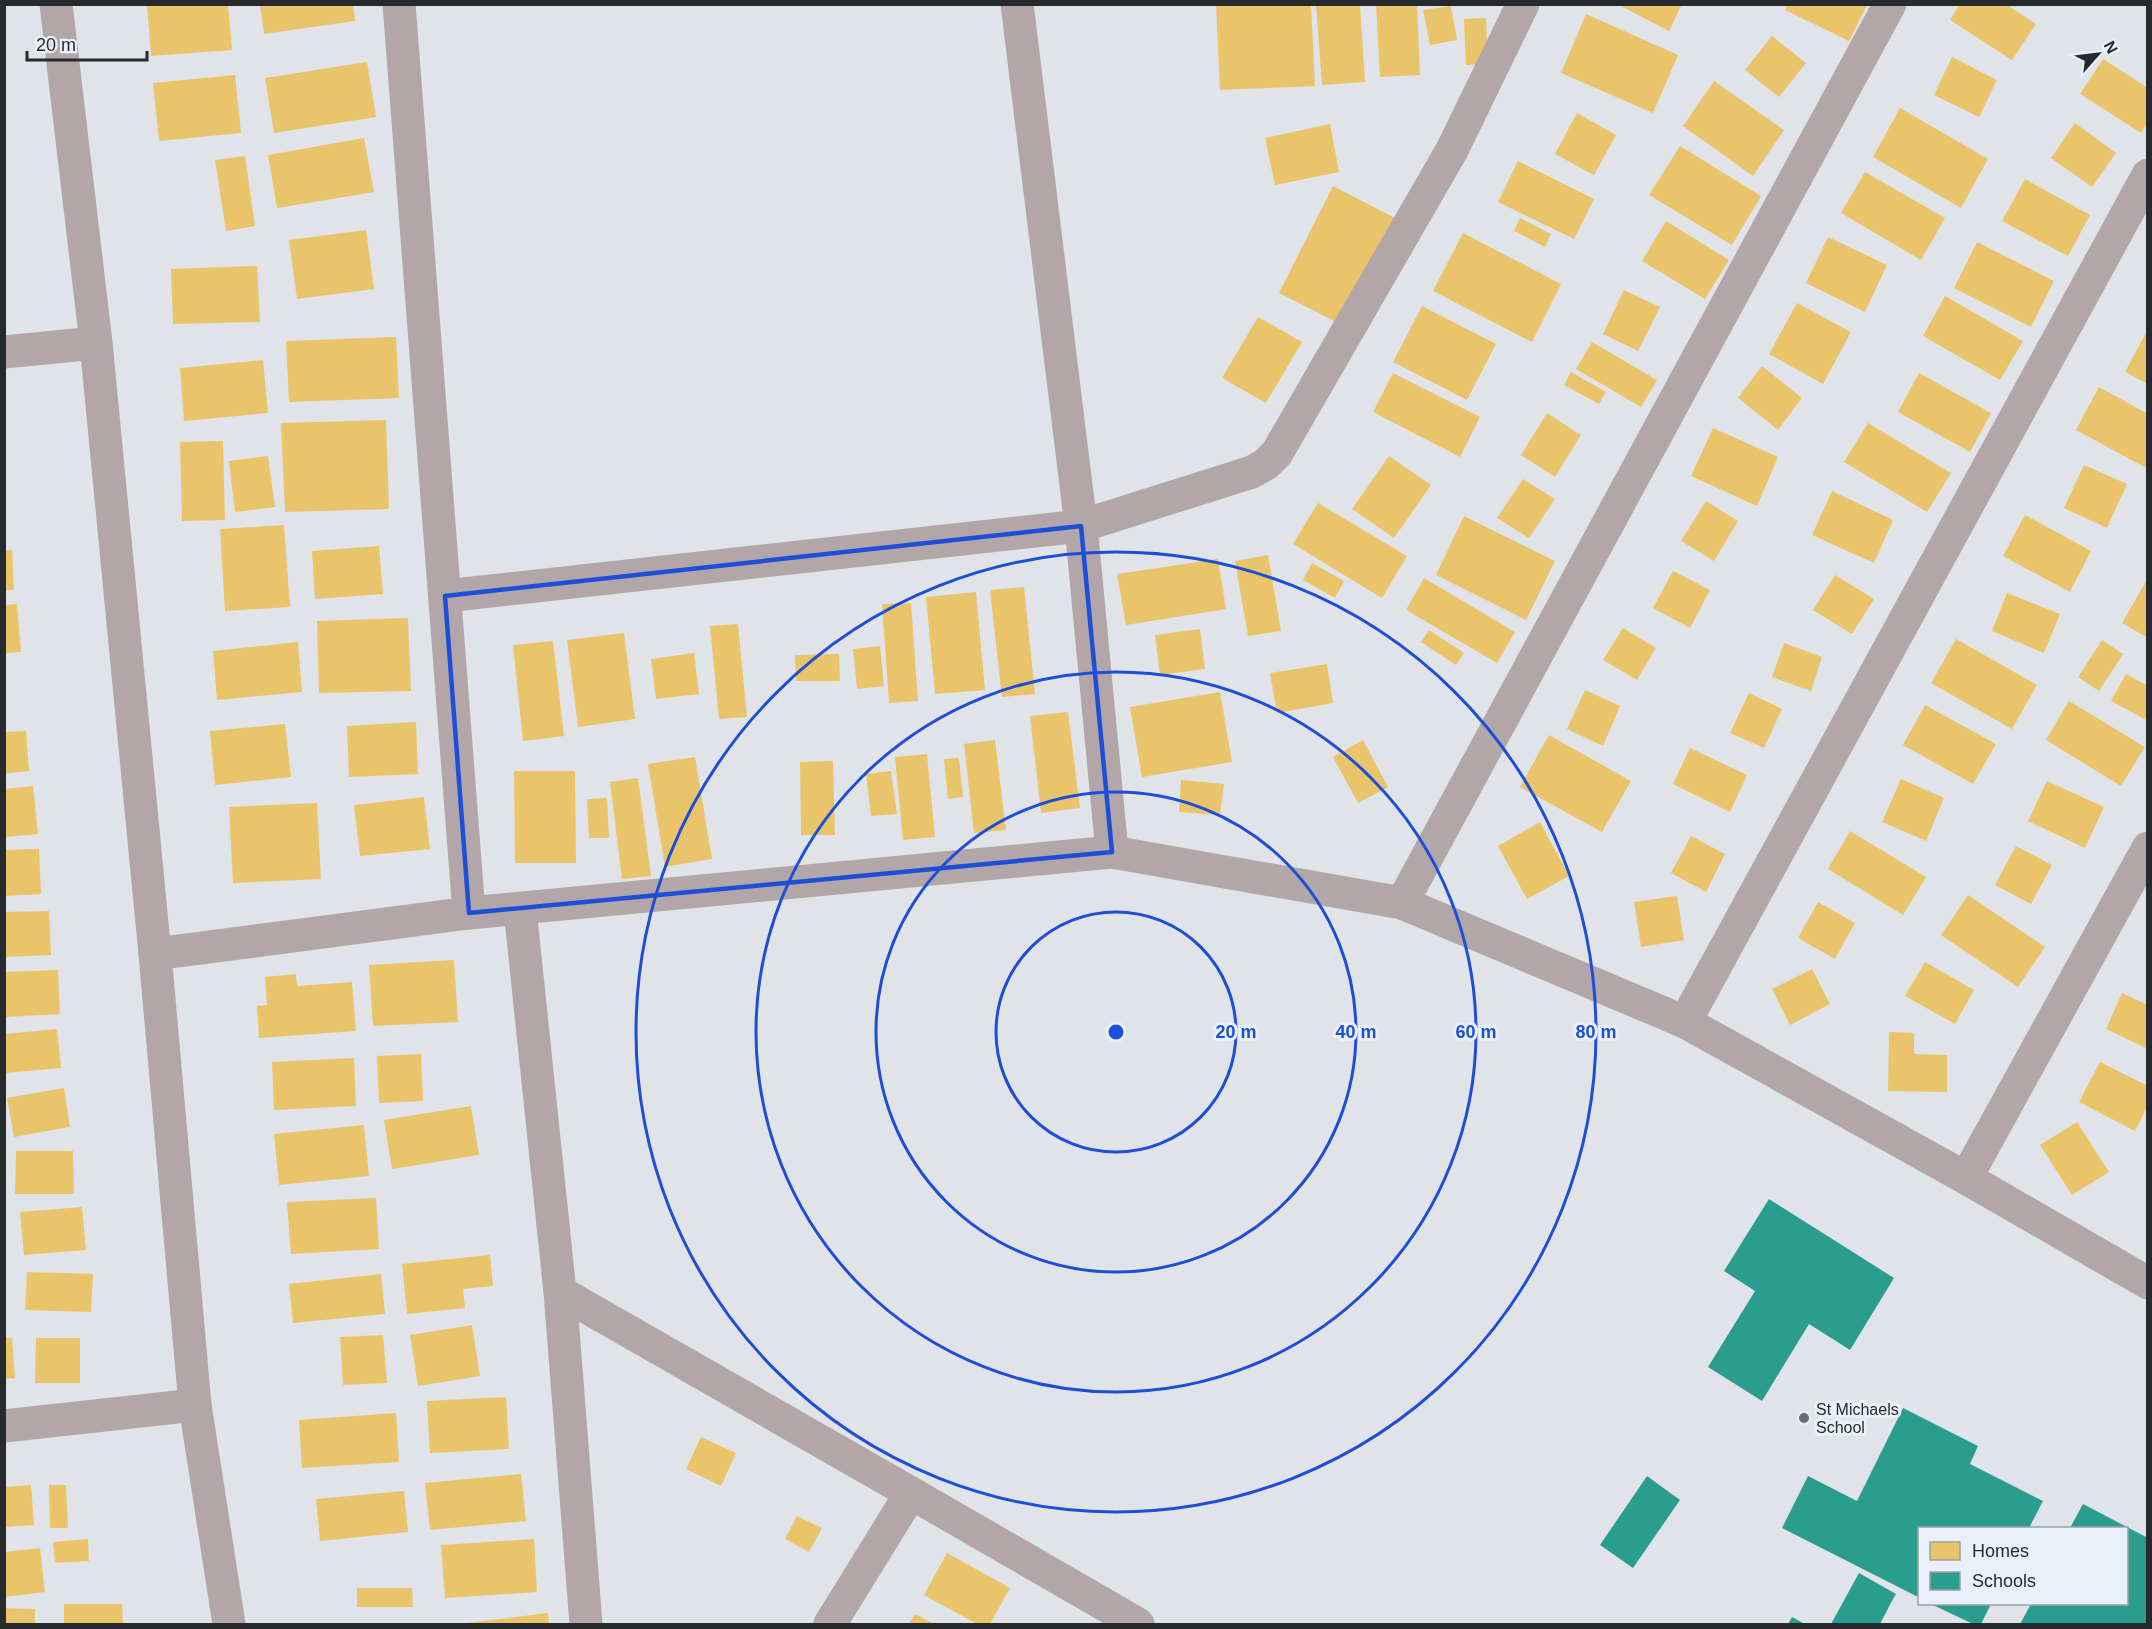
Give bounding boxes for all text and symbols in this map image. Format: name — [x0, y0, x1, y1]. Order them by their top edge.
scale bar — [27, 24, 147, 62]
north arrow — [2068, 24, 2128, 84]
text: 20 m — [36, 35, 76, 55]
text: N — [2101, 38, 2121, 56]
centre of rings — [1106, 1022, 1126, 1042]
text: 20 m — [1215, 1022, 1257, 1042]
text: 40 m — [1335, 1022, 1377, 1042]
text: 60 m — [1455, 1022, 1497, 1042]
text: 80 m — [1575, 1022, 1617, 1042]
place label: St Michaels School — [1816, 1401, 1899, 1436]
marker: St Michaels School — [1797, 1411, 1811, 1425]
legend — [1918, 1527, 2128, 1605]
text: Homes — [1972, 1541, 2029, 1561]
text: Schools — [1972, 1571, 2036, 1591]

